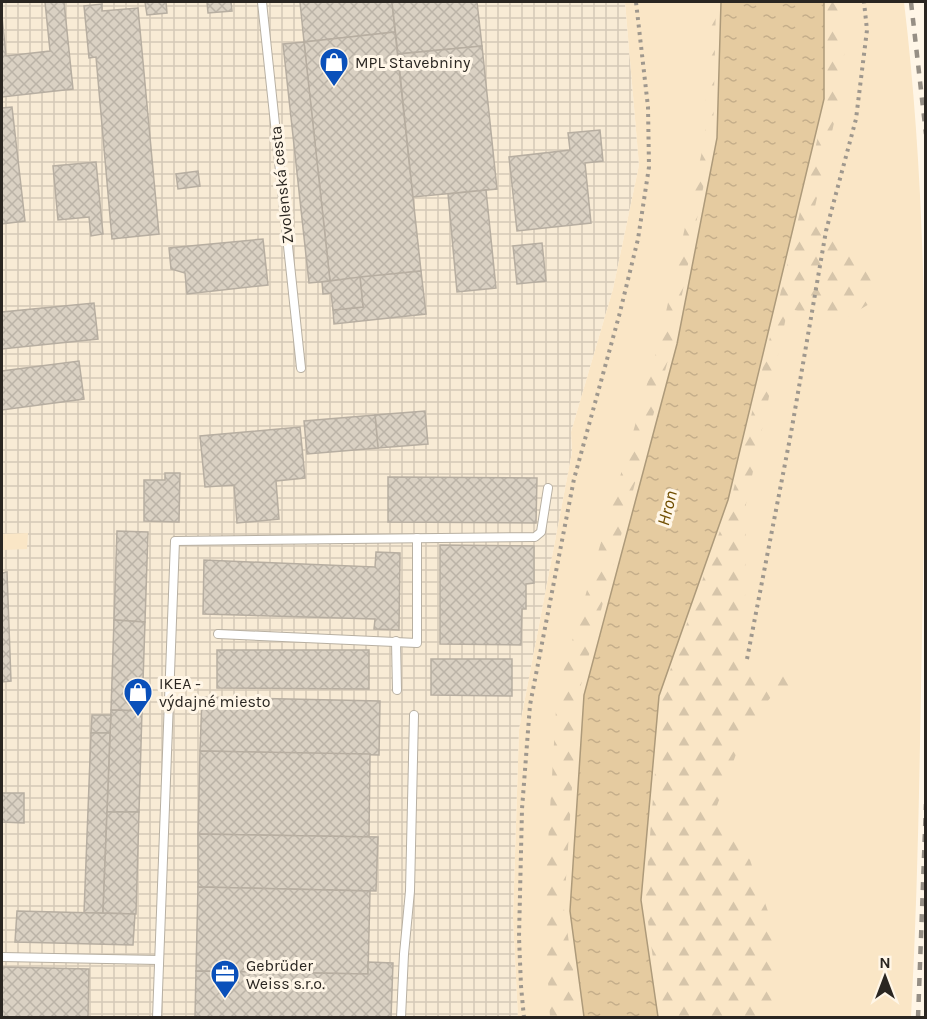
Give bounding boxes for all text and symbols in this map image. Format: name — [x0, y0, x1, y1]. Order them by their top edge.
shop icon: MPL Stavebniny — [318, 46, 350, 88]
place label: MPL Stavebniny — [355, 53, 471, 72]
street label: Zvolenská cesta — [266, 125, 297, 245]
water label: Hron — [652, 488, 682, 528]
place label: IKEA - výdajné miesto — [159, 674, 271, 711]
shop icon: IKEA - výdajné miesto — [122, 676, 154, 718]
north arrow — [855, 947, 915, 1007]
text: N — [879, 953, 891, 972]
place label: Gebrüder Weiss s.r.o. — [246, 956, 325, 993]
office icon: Gebrüder Weiss s.r.o. — [209, 958, 241, 1000]

